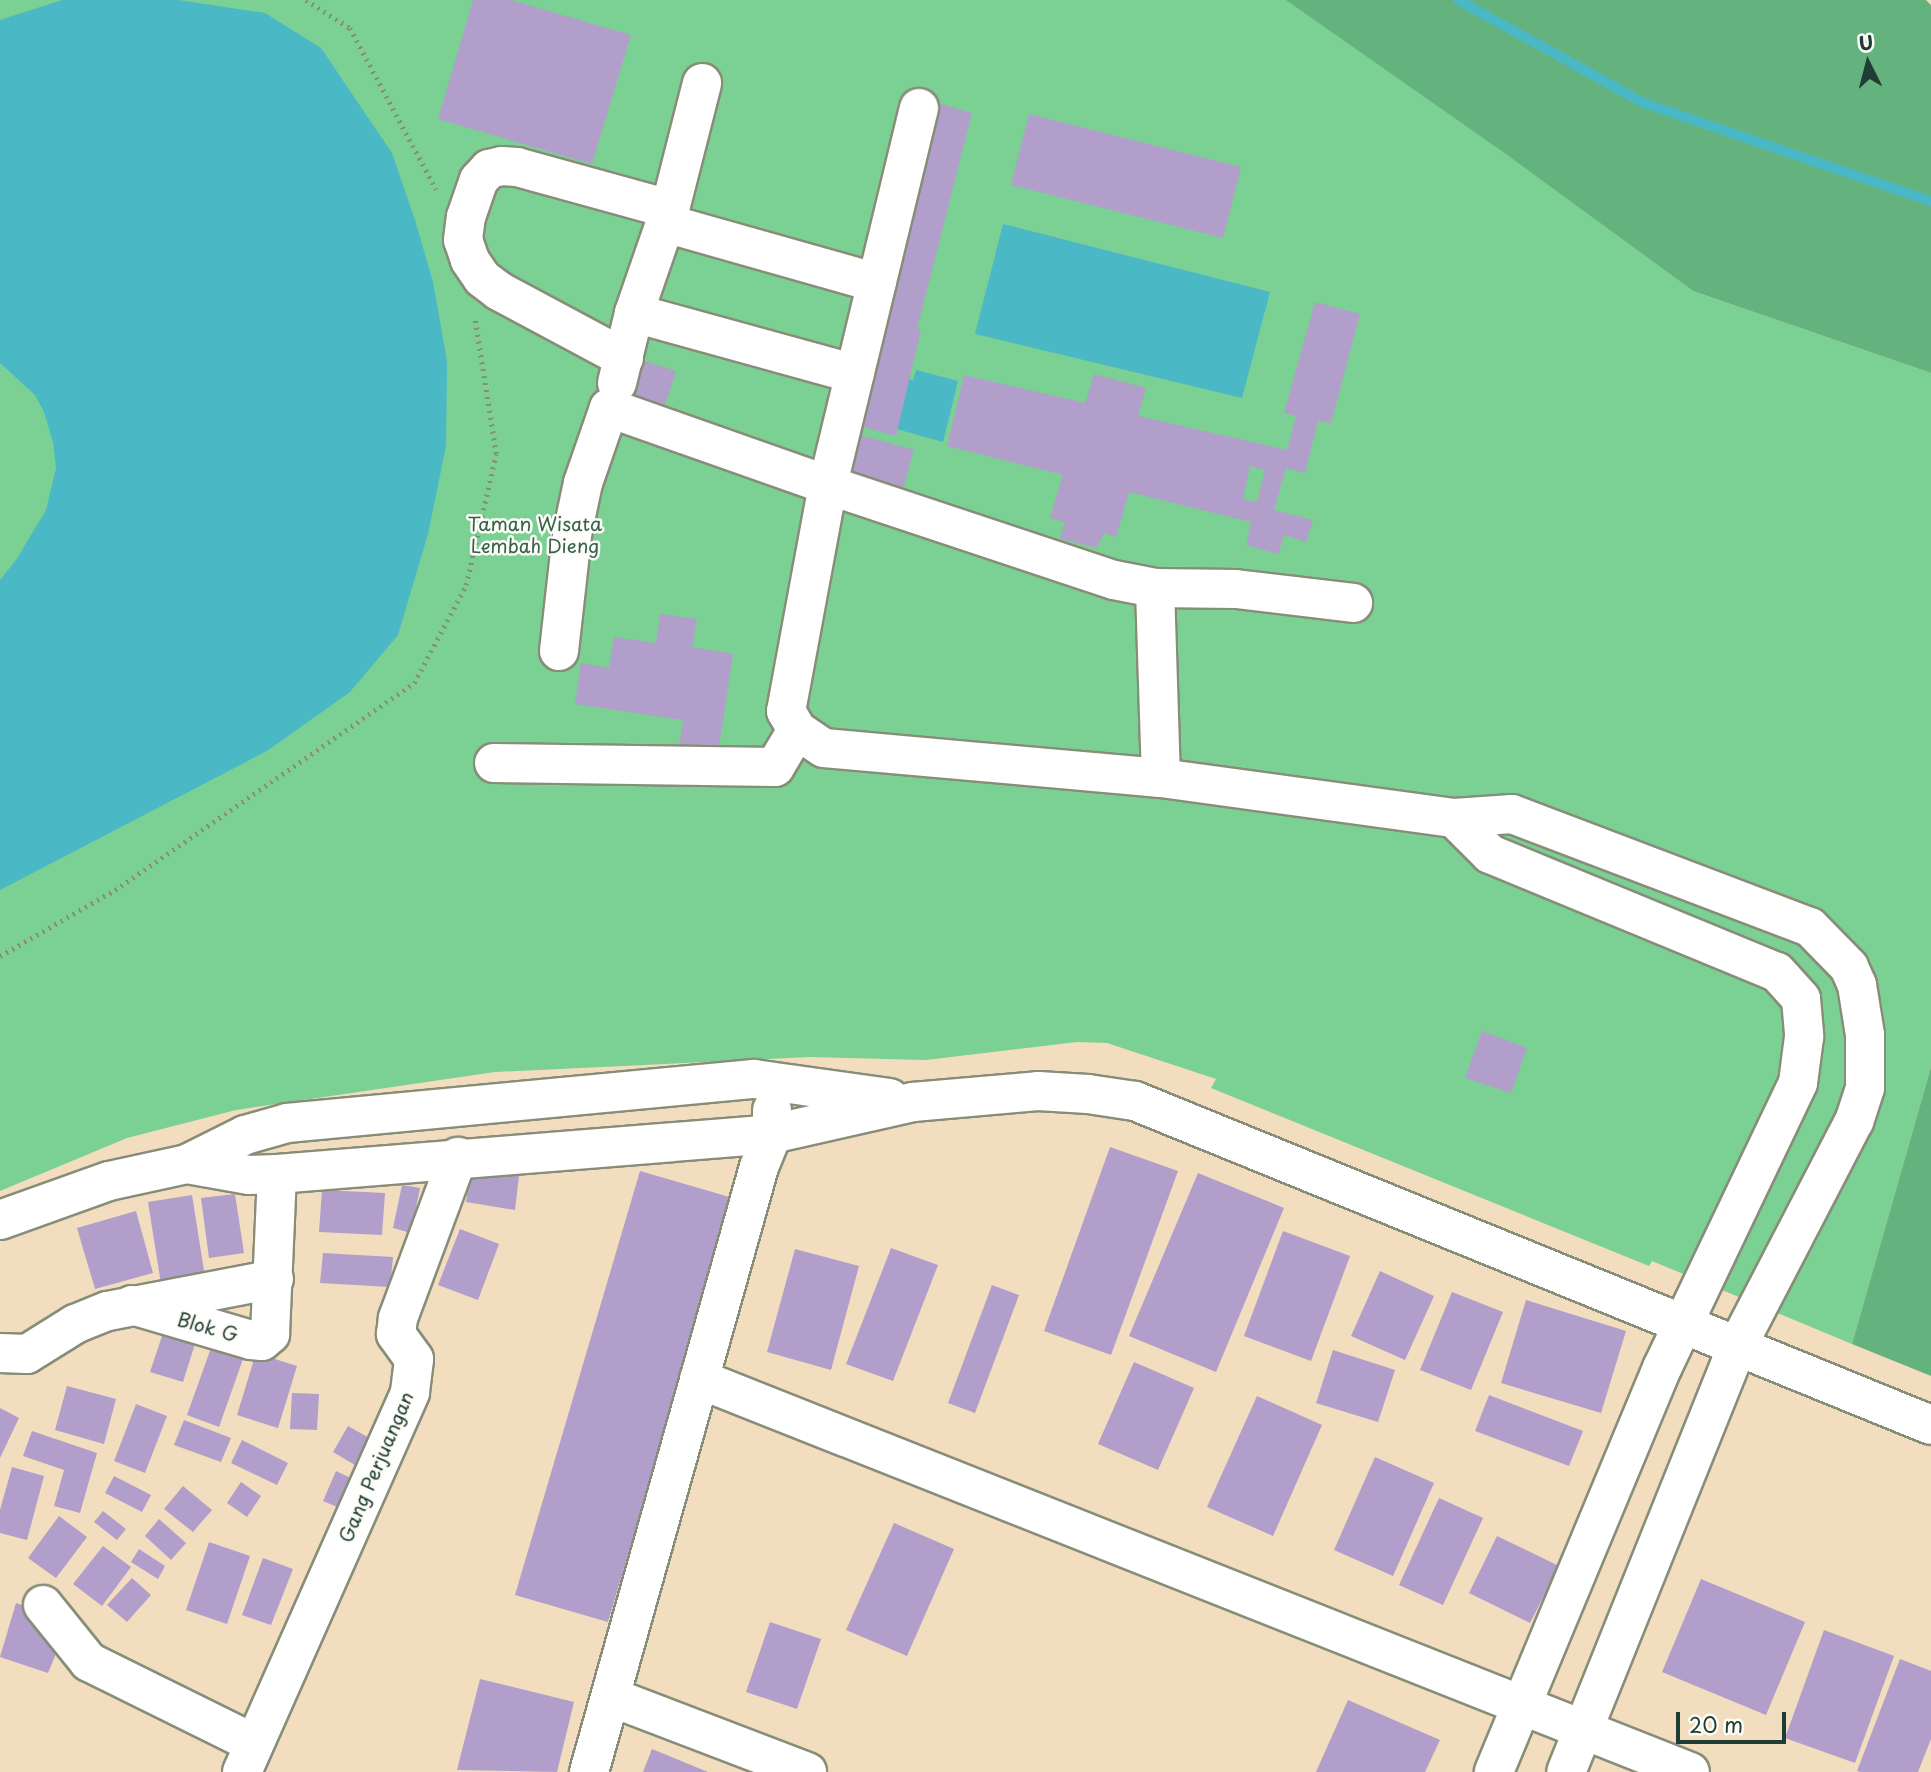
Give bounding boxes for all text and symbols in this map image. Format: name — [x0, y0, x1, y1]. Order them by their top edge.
text: U — [1857, 27, 1874, 57]
north arrow — [1833, 28, 1903, 98]
park label: Taman Wisata Lembah Dieng — [467, 513, 603, 557]
street label: Blok G — [175, 1307, 241, 1347]
street label: Gang Perjuangan — [334, 1389, 418, 1545]
scale bar — [1679, 1698, 1789, 1742]
text: 20 m — [1689, 1708, 1743, 1740]

